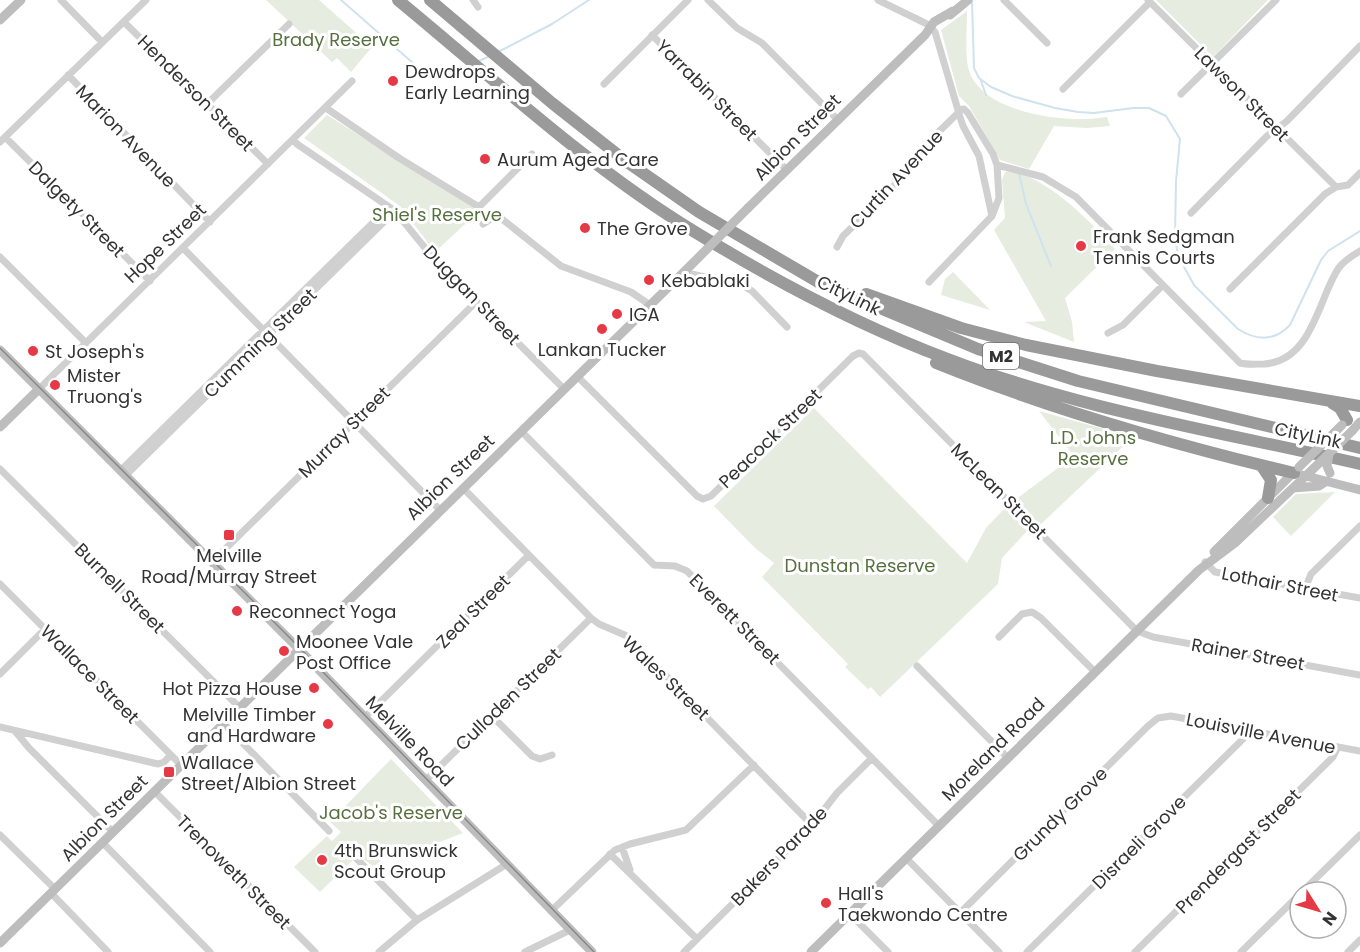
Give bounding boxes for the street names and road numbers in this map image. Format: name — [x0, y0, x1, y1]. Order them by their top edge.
street label: Henderson Street — [132, 29, 260, 157]
street label: Yarrabin Street — [651, 34, 763, 146]
street label: Lawson Street — [1189, 41, 1295, 147]
street label: Marion Avenue — [70, 79, 182, 193]
street label: Albion Street — [748, 88, 846, 186]
street label: Curtin Avenue — [844, 124, 948, 234]
street label: Dalgety Street — [23, 155, 131, 263]
street label: Hope Street — [119, 198, 211, 288]
street label: Duggan Street — [418, 240, 526, 350]
street label: CityLink — [813, 269, 886, 321]
street label: Cumming Street — [198, 283, 322, 403]
road number: M2 — [983, 343, 1019, 369]
street label: Murray Street — [293, 381, 395, 483]
street label: Peacock Street — [713, 382, 827, 494]
street label: CityLink — [1272, 416, 1345, 454]
street label: Albion Street — [400, 429, 500, 525]
street label: McLean Street — [945, 437, 1053, 545]
street label: Burnell Street — [69, 537, 171, 639]
street label: Lothair Street — [1220, 560, 1340, 608]
street label: Everett Street — [684, 568, 786, 670]
street label: Zeal Street — [431, 569, 515, 653]
street label: Wallace Street — [35, 619, 145, 729]
street label: Wales Street — [617, 630, 715, 726]
street label: Rainer Street — [1189, 632, 1307, 676]
street label: Culloden Street — [450, 642, 566, 756]
street label: Melville Road — [360, 690, 460, 792]
street label: Moreland Road — [936, 692, 1050, 806]
street label: Louisville Avenue — [1184, 706, 1338, 760]
street label: Grundy Grove — [1007, 761, 1113, 867]
street label: Albion Street — [55, 769, 153, 867]
street label: Prendergast Street — [1170, 783, 1306, 919]
street label: Disraeli Grove — [1086, 789, 1192, 895]
street label: Bakers Parade — [725, 801, 833, 911]
street label: Trenoweth Street — [171, 809, 297, 935]

